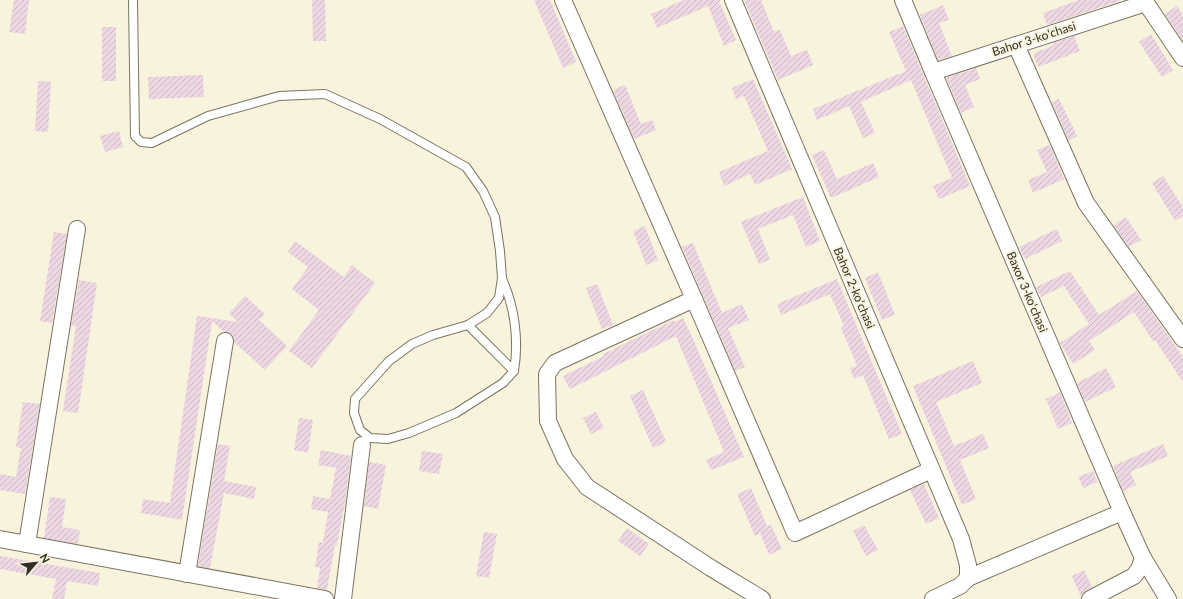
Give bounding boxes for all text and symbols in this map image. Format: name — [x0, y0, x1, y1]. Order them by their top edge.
street label: Bahor 3-koʻchasi — [990, 18, 1078, 59]
street label: Bahor 2-koʻchasi — [830, 245, 878, 331]
street label: Baxor 3-koʻchasi — [1004, 249, 1051, 335]
north arrow — [16, 543, 56, 583]
text: N — [38, 551, 53, 565]

